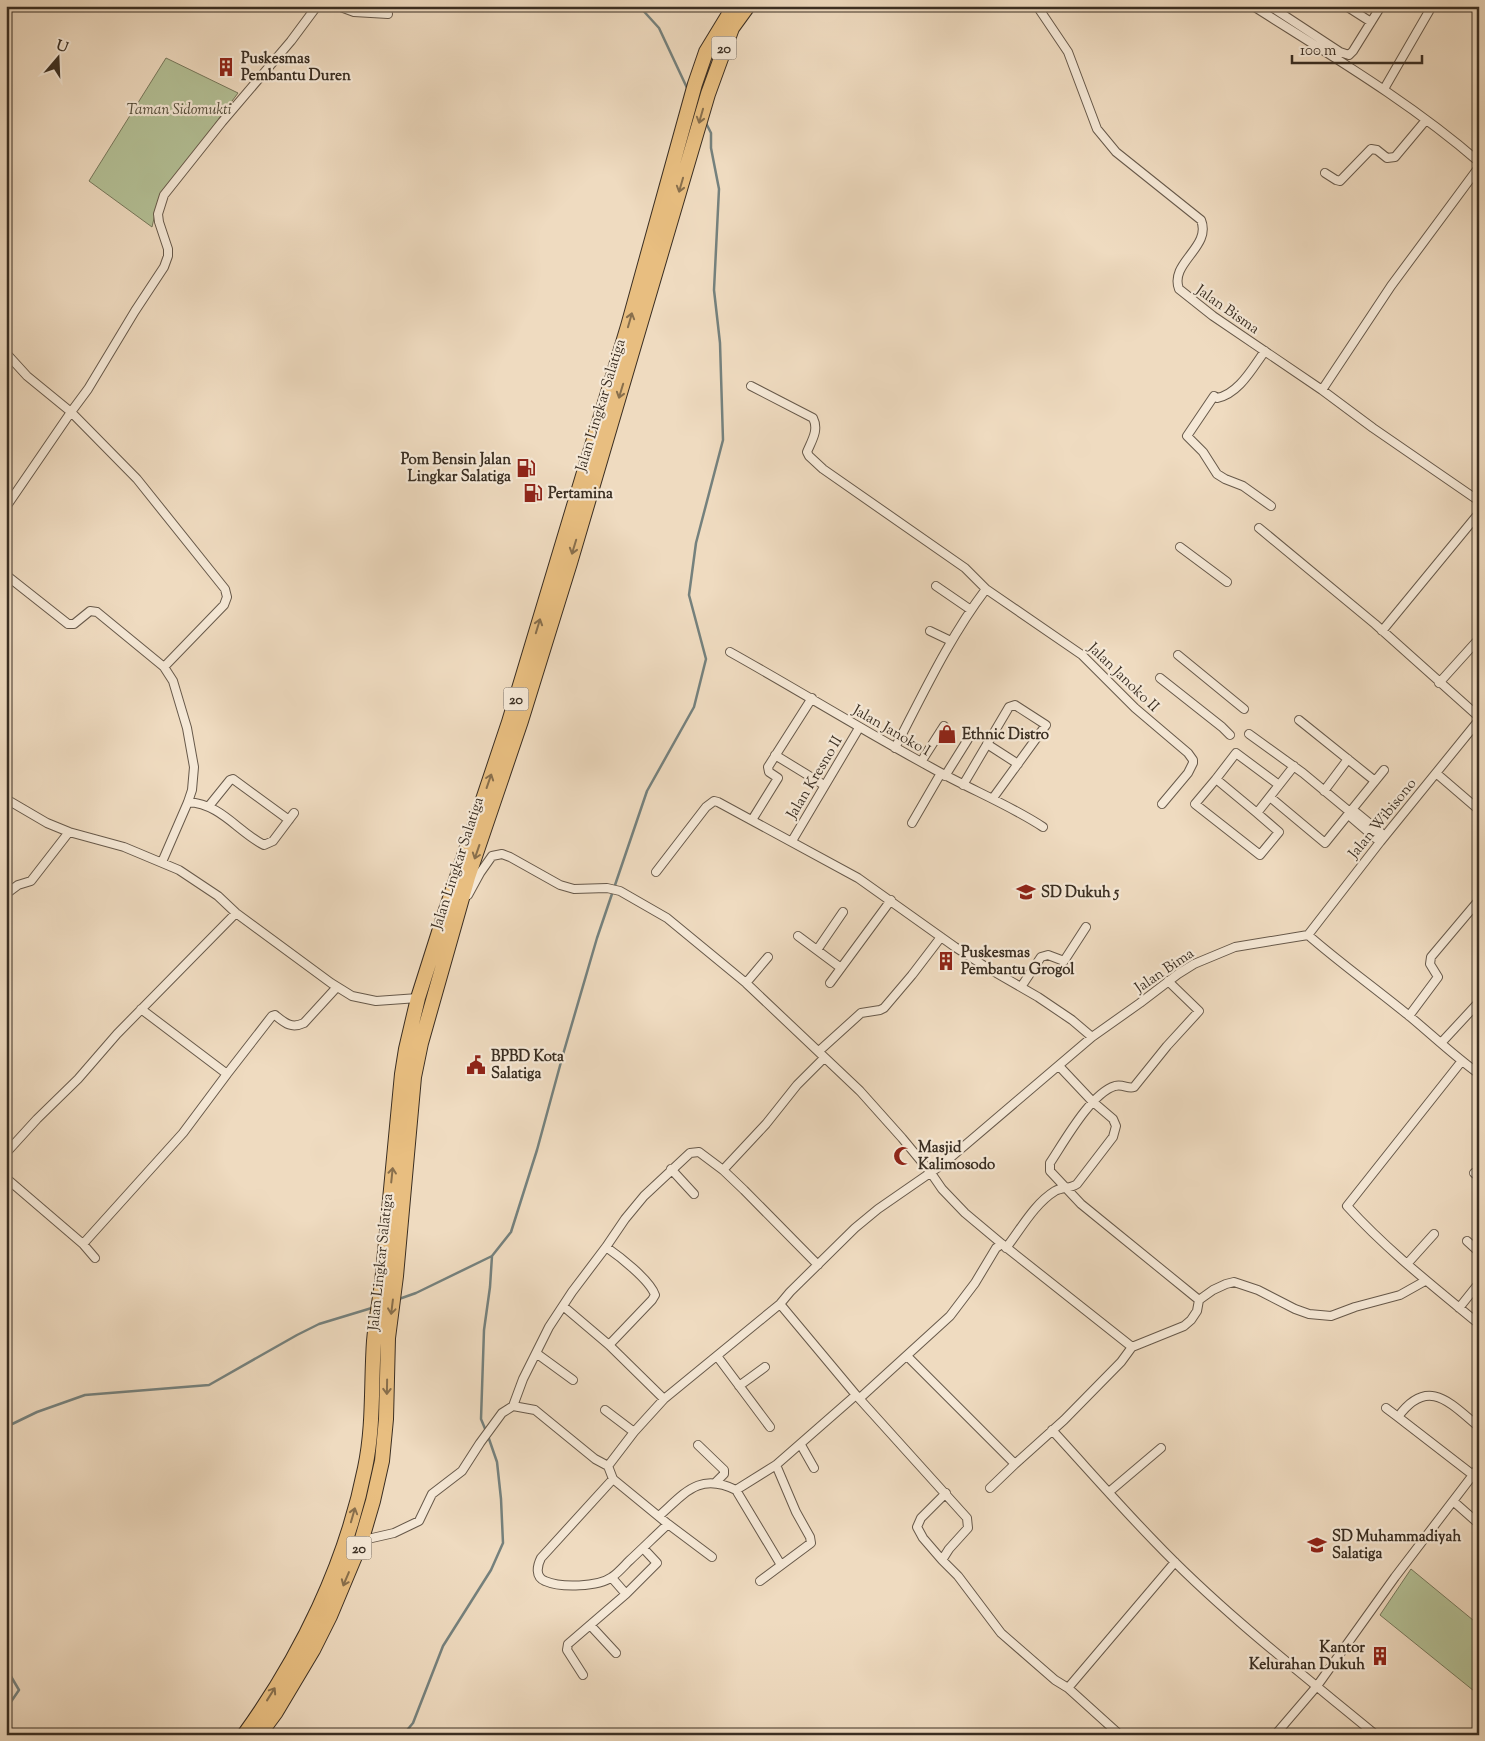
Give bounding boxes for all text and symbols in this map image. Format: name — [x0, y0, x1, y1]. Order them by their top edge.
north arrow — [32, 32, 82, 82]
scale bar — [1292, 32, 1422, 64]
text: U — [53, 36, 71, 59]
road number: 20 — [712, 36, 736, 59]
text: 100 m — [1300, 41, 1337, 62]
place label: Puskesmas Pembantu Duren — [241, 49, 351, 87]
building icon: Puskesmas Pembantu Duren — [215, 56, 237, 78]
park label: Taman Sidomukti — [126, 100, 232, 121]
one-way arrow — [696, 108, 706, 124]
one-way arrow — [676, 177, 686, 193]
street label: Jalan Bisma — [1190, 280, 1263, 340]
one-way arrow — [625, 312, 635, 328]
street label: Jalan Lingkar Salatiga — [571, 336, 632, 475]
one-way arrow — [615, 383, 625, 399]
place label: Pom Bensin Jalan Lingkar Salatiga — [401, 450, 511, 488]
fuel station icon: Pom Bensin Jalan Lingkar Salatiga — [515, 457, 537, 479]
fuel station icon: Pertamina — [522, 482, 544, 504]
place label: Pertamina — [548, 484, 613, 505]
one-way arrow — [569, 539, 579, 555]
one-way arrow — [534, 619, 544, 635]
street label: Jalan Janoko II — [1082, 638, 1163, 718]
road number: 20 — [504, 688, 528, 711]
street label: Jalan Janoko I — [848, 700, 934, 762]
shop icon: Ethnic Distro — [936, 723, 958, 745]
place label: Ethnic Distro — [962, 725, 1049, 746]
street label: Jalan Kresno II — [782, 732, 848, 824]
one-way arrow — [485, 774, 494, 789]
street label: Jalan Wibisono — [1344, 774, 1422, 864]
street label: Jalan Lingkar Salatiga — [427, 795, 490, 933]
one-way arrow — [472, 844, 481, 859]
school or university icon: SD Dukuh 5 — [1015, 881, 1037, 903]
place label: SD Dukuh 5 — [1041, 883, 1120, 904]
place label: Puskesmas Pembantu Grogol — [961, 943, 1075, 981]
street label: Jalan Bima — [1130, 944, 1199, 999]
building icon: Puskesmas Pembantu Grogol — [935, 950, 957, 972]
place label: BPBD Kota Salatiga — [491, 1047, 564, 1085]
public building icon: BPBD Kota Salatiga — [465, 1054, 487, 1076]
place label: Masjid Kalimosodo — [918, 1138, 995, 1176]
mosque icon: Masjid Kalimosodo — [892, 1145, 914, 1167]
one-way arrow — [387, 1167, 397, 1183]
street label: Jalan Lingkar Salatiga — [364, 1192, 399, 1333]
one-way arrow — [387, 1299, 397, 1315]
one-way arrow — [382, 1378, 392, 1395]
one-way arrow — [349, 1508, 359, 1524]
place label: SD Muhammadiyah Salatiga — [1332, 1527, 1461, 1565]
school or university icon: SD Muhammadiyah Salatiga — [1306, 1534, 1328, 1556]
road number: 20 — [346, 1536, 372, 1560]
one-way arrow — [341, 1571, 350, 1586]
place label: Kantor Kelurahan Dukuh — [1249, 1638, 1365, 1676]
building icon: Kantor Kelurahan Dukuh — [1369, 1645, 1391, 1667]
one-way arrow — [267, 1688, 277, 1702]

